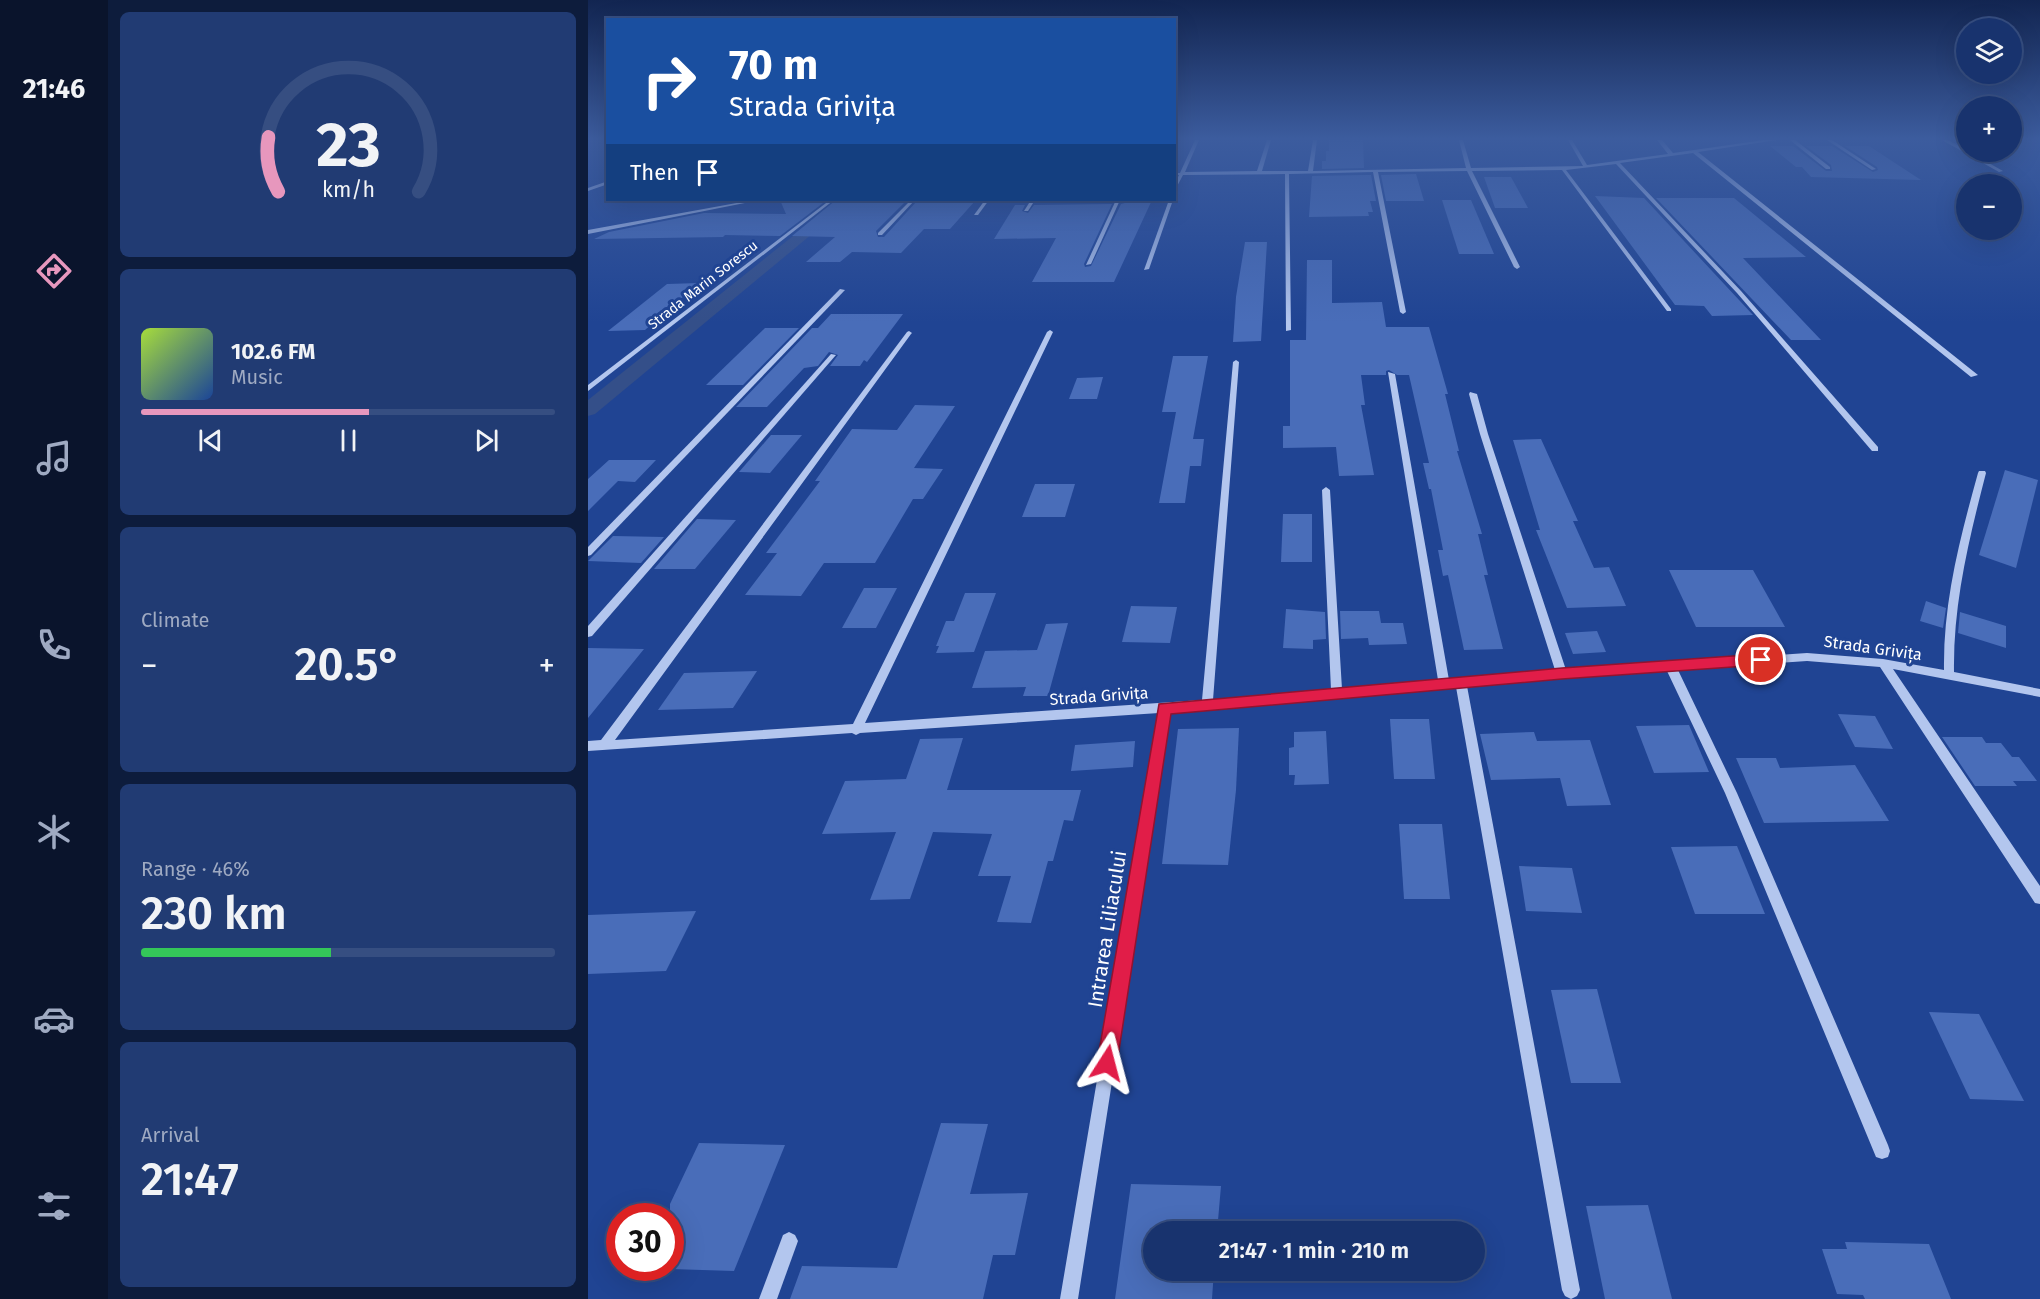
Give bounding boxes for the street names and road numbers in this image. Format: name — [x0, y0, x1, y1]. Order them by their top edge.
street label: Strada Marin Sorescu — [645, 237, 761, 333]
street label: Strada Grivița — [1823, 632, 1923, 665]
street label: Strada Grivița — [1049, 683, 1149, 710]
street label: Intrarea Liliacului — [1083, 849, 1131, 1009]

